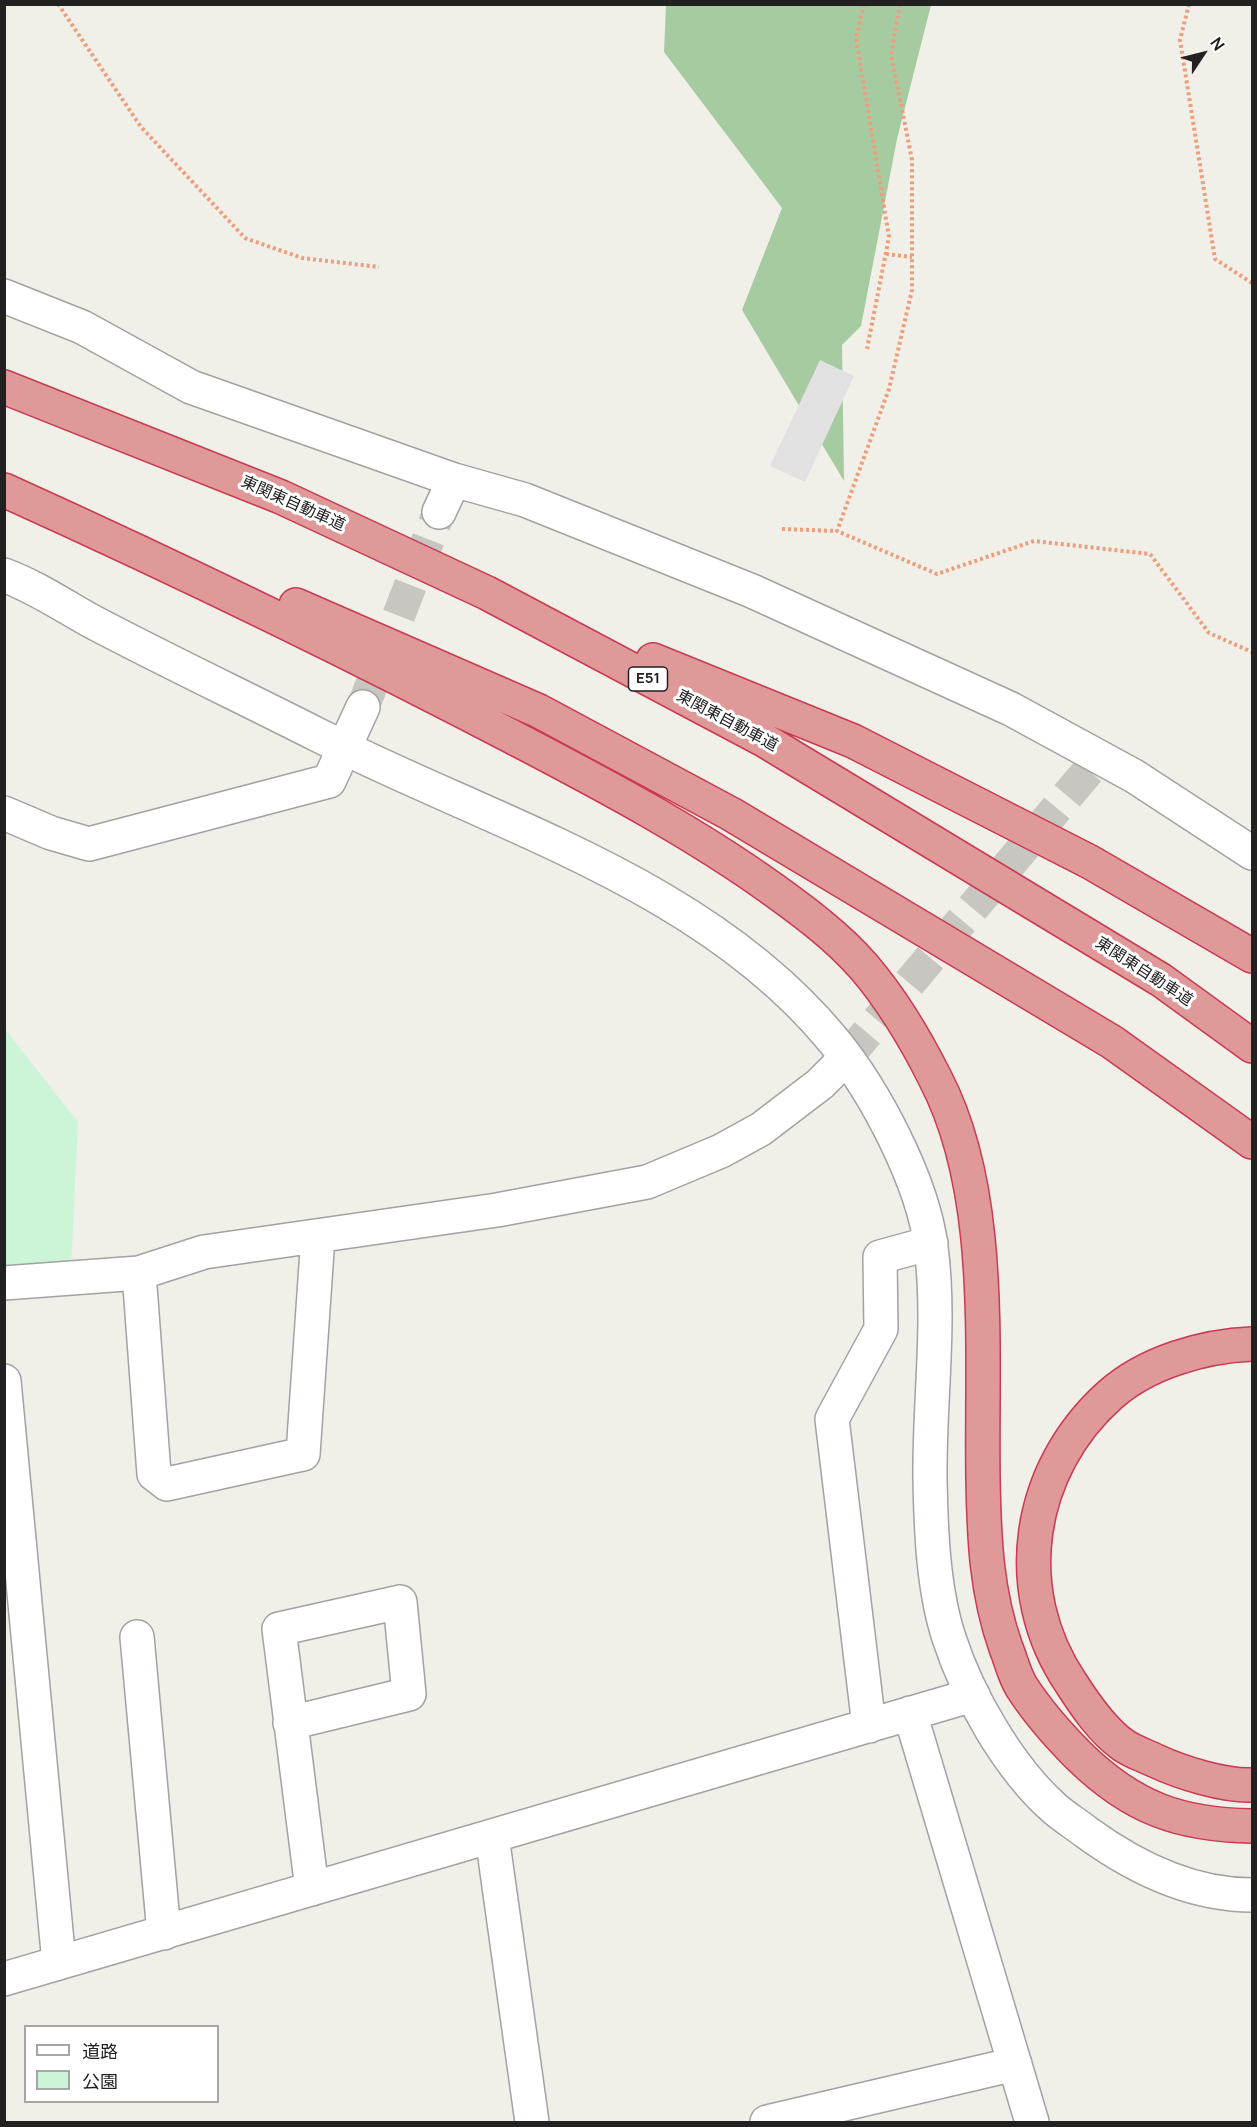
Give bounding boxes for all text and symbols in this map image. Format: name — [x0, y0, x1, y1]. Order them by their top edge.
north arrow — [1173, 24, 1233, 84]
text: N — [1205, 33, 1230, 55]
street label: 東関東自動車道 — [238, 472, 348, 536]
road number: E51 — [628, 667, 668, 691]
street label: 東関東自動車道 — [673, 686, 781, 756]
street label: 東関東自動車道 — [1092, 933, 1196, 1011]
legend — [24, 2025, 219, 2103]
text: 道路 — [82, 2039, 118, 2063]
text: 公園 — [82, 2069, 118, 2093]

